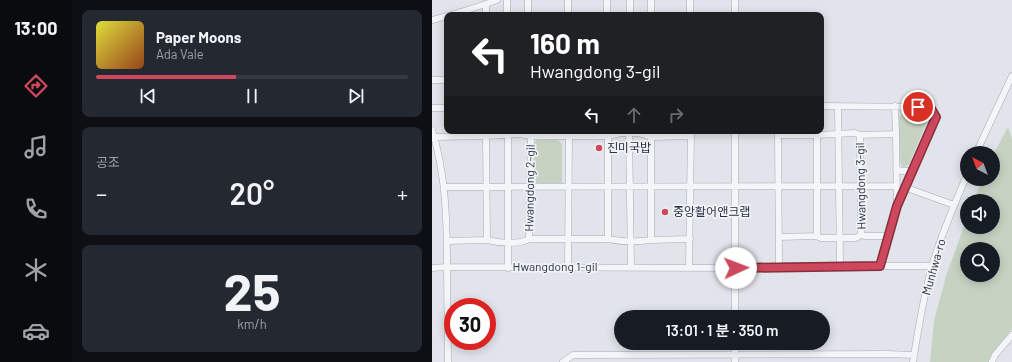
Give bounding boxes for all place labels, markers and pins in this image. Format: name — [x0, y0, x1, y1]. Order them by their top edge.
pin — [901, 90, 935, 124]
place label: 진미국밥 — [607, 140, 651, 154]
marker: 진미국밥 — [594, 143, 604, 153]
place label: 중앙활어앤크랩 — [673, 204, 750, 218]
marker: 중앙활어앤크랩 — [660, 207, 670, 217]

